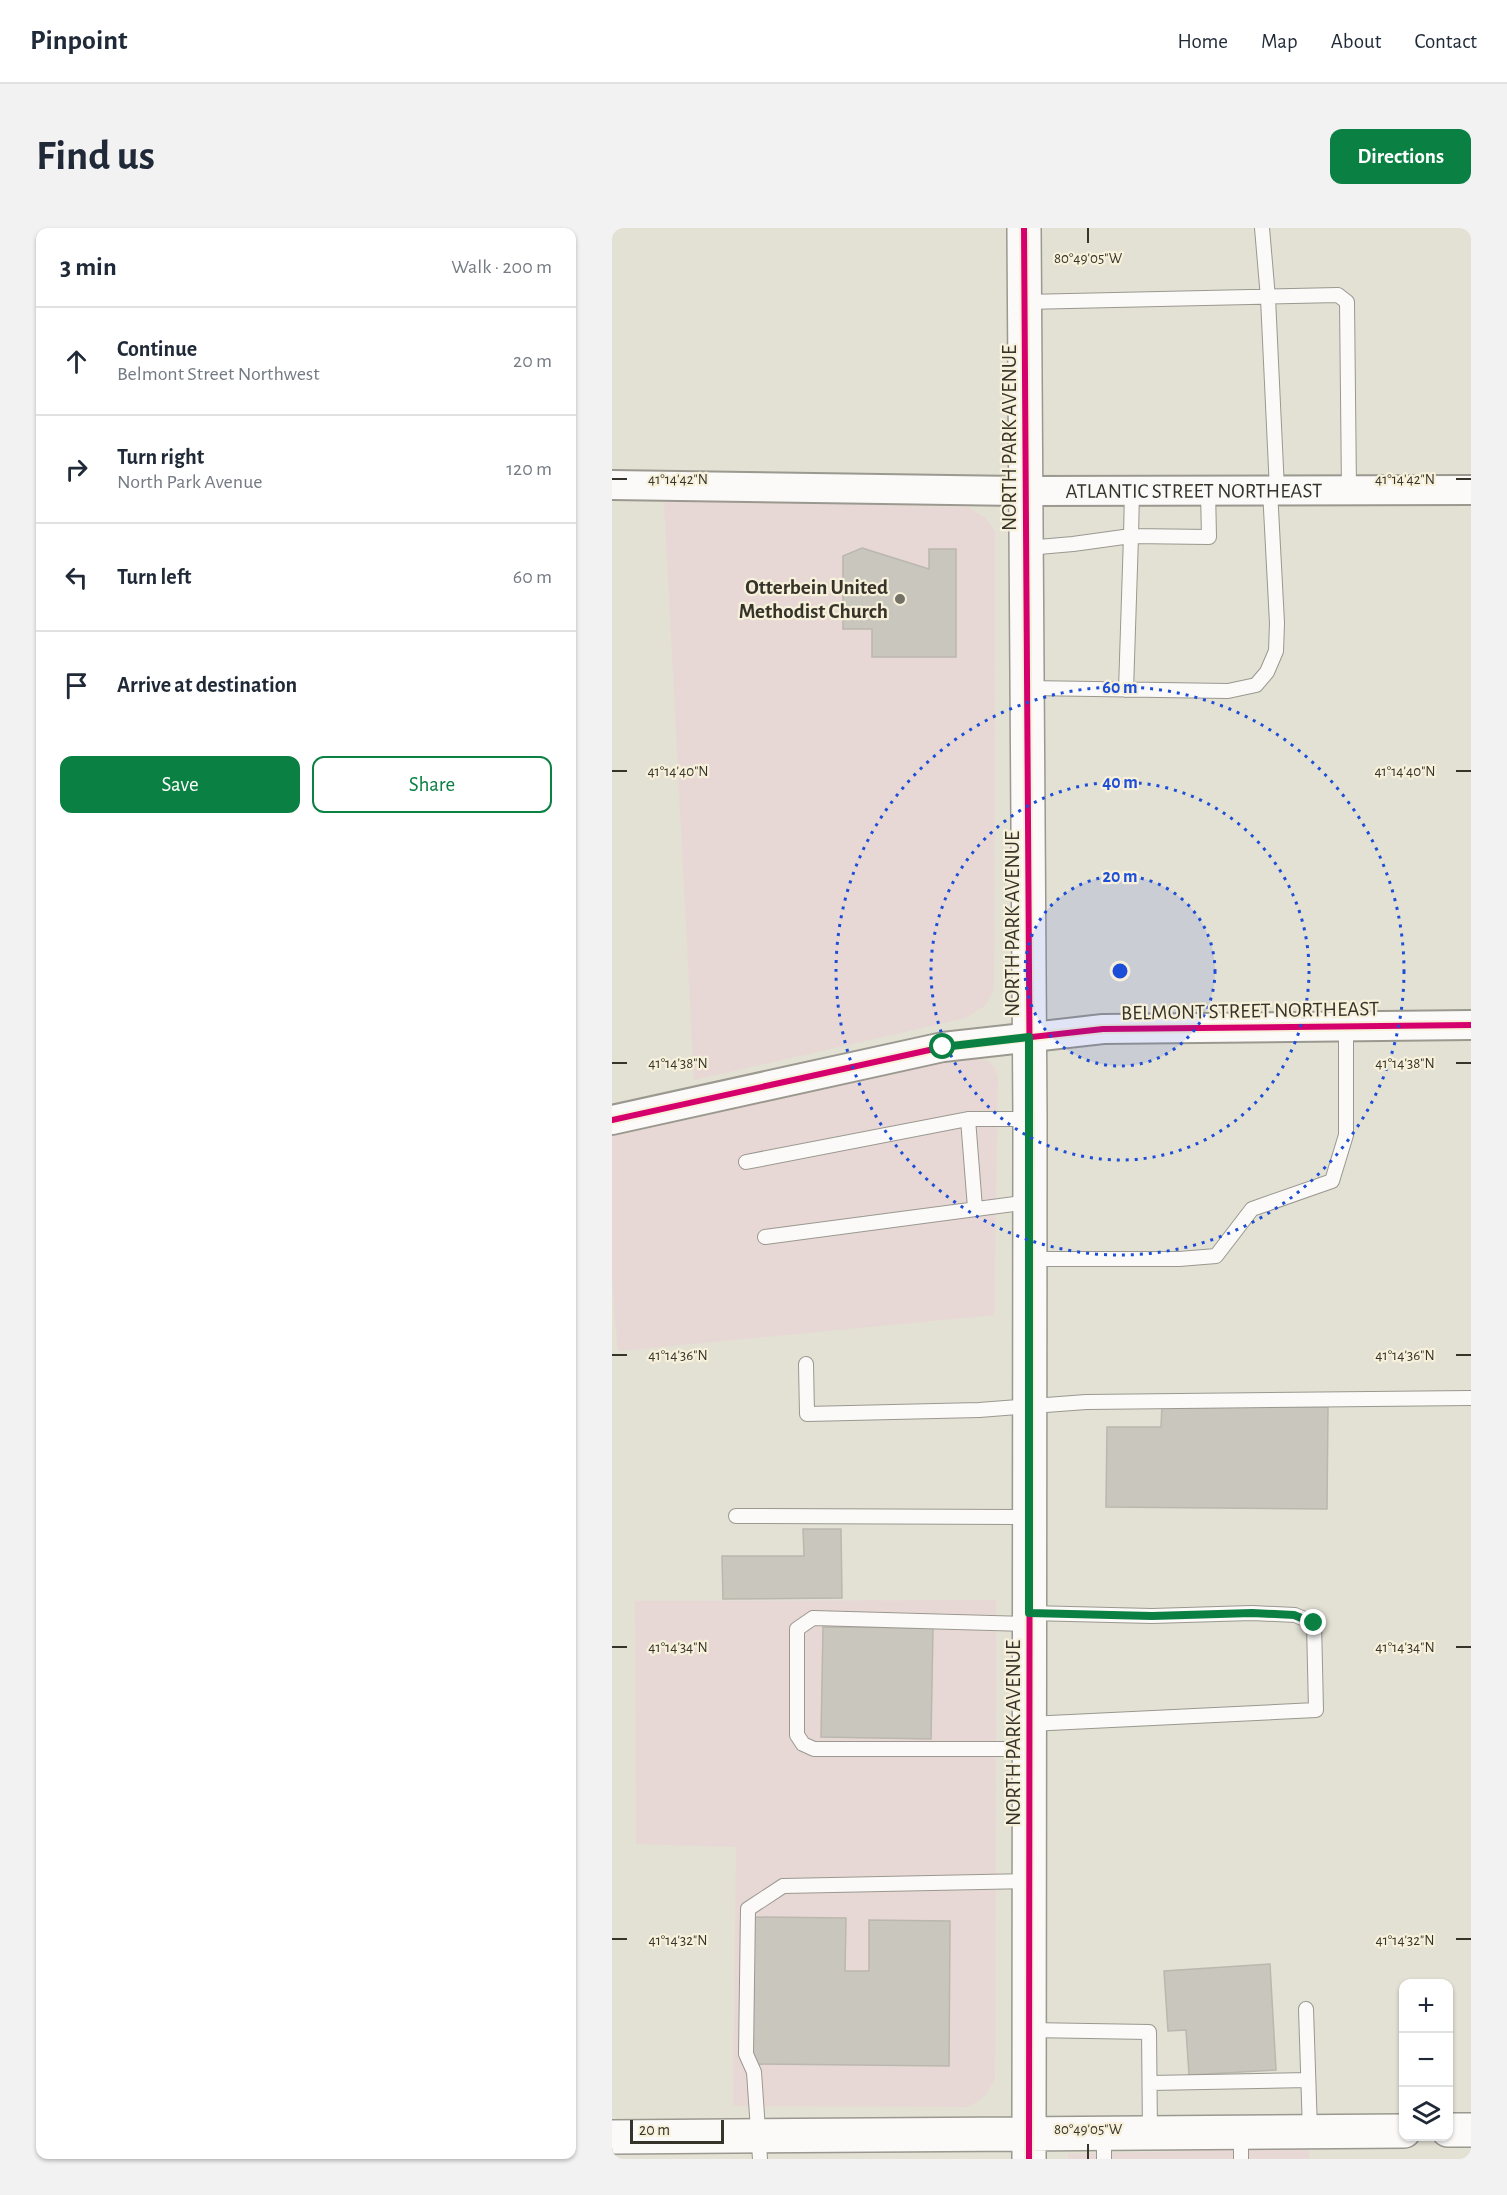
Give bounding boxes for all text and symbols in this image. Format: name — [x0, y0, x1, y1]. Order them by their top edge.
text: Pinpoint — [30, 27, 128, 55]
text: Home — [1177, 31, 1228, 52]
text: Map — [1261, 31, 1298, 52]
text: About — [1331, 31, 1381, 52]
text: Contact — [1414, 31, 1477, 52]
button: Directions — [1330, 129, 1471, 184]
text: Find us — [36, 135, 155, 177]
text: 80°49'05"W — [1054, 251, 1123, 266]
text: 3 min — [60, 254, 117, 280]
text: Walk · 200 m — [451, 257, 552, 277]
text: Continue — [117, 338, 197, 360]
icon: ahead — [60, 345, 93, 378]
street label: NORTH PARK AVENUE — [999, 345, 1020, 531]
text: 20 m — [513, 351, 552, 371]
text: Belmont Street Northwest — [117, 364, 320, 384]
text: Turn right — [117, 446, 204, 468]
icon: right — [60, 453, 93, 486]
text: 120 m — [506, 459, 552, 479]
text: North Park Avenue — [117, 472, 263, 492]
text: 41°14'42"N — [648, 472, 708, 487]
text: 41°14'42"N — [1375, 472, 1435, 487]
street label: ATLANTIC STREET NORTHEAST — [1066, 480, 1322, 501]
icon: left — [60, 561, 93, 594]
text: Turn left — [117, 566, 191, 588]
text: 60 m — [513, 567, 552, 587]
place label: Otterbein United Methodist Church — [739, 577, 888, 622]
marker: Otterbein United Methodist Church — [893, 592, 907, 606]
icon: arrive — [60, 669, 93, 702]
text: Arrive at destination — [117, 674, 297, 696]
text: 60 m — [1102, 679, 1138, 697]
button: Save — [60, 756, 300, 813]
button: Share — [312, 756, 552, 813]
text: 41°14'40"N — [647, 764, 709, 779]
text: 41°14'40"N — [1374, 764, 1436, 779]
text: 40 m — [1102, 774, 1138, 792]
street label: NORTH PARK AVENUE — [1002, 831, 1023, 1017]
text: 20 m — [1102, 868, 1138, 886]
centre of rings — [1110, 961, 1130, 981]
street label: BELMONT STREET NORTHEAST — [1121, 998, 1379, 1024]
route start — [929, 1033, 955, 1059]
text: 41°14'38"N — [648, 1056, 708, 1071]
text: 41°14'38"N — [1375, 1056, 1435, 1071]
text: 41°14'36"N — [648, 1348, 708, 1363]
text: 41°14'36"N — [1375, 1348, 1435, 1363]
route end — [1300, 1609, 1326, 1635]
text: 41°14'34"N — [648, 1640, 708, 1655]
street label: NORTH PARK AVENUE — [1003, 1640, 1024, 1826]
text: 41°14'34"N — [1375, 1640, 1435, 1655]
text: 41°14'32"N — [648, 1933, 708, 1948]
text: 41°14'32"N — [1375, 1933, 1435, 1948]
map controls — [1399, 1979, 1453, 2141]
button: + — [1399, 1979, 1453, 2033]
button: − — [1399, 2033, 1453, 2087]
button: layers — [1399, 2087, 1453, 2141]
scale bar — [630, 2117, 724, 2144]
text: 20 m — [639, 2122, 670, 2138]
text: 80°49'05"W — [1054, 2122, 1123, 2137]

